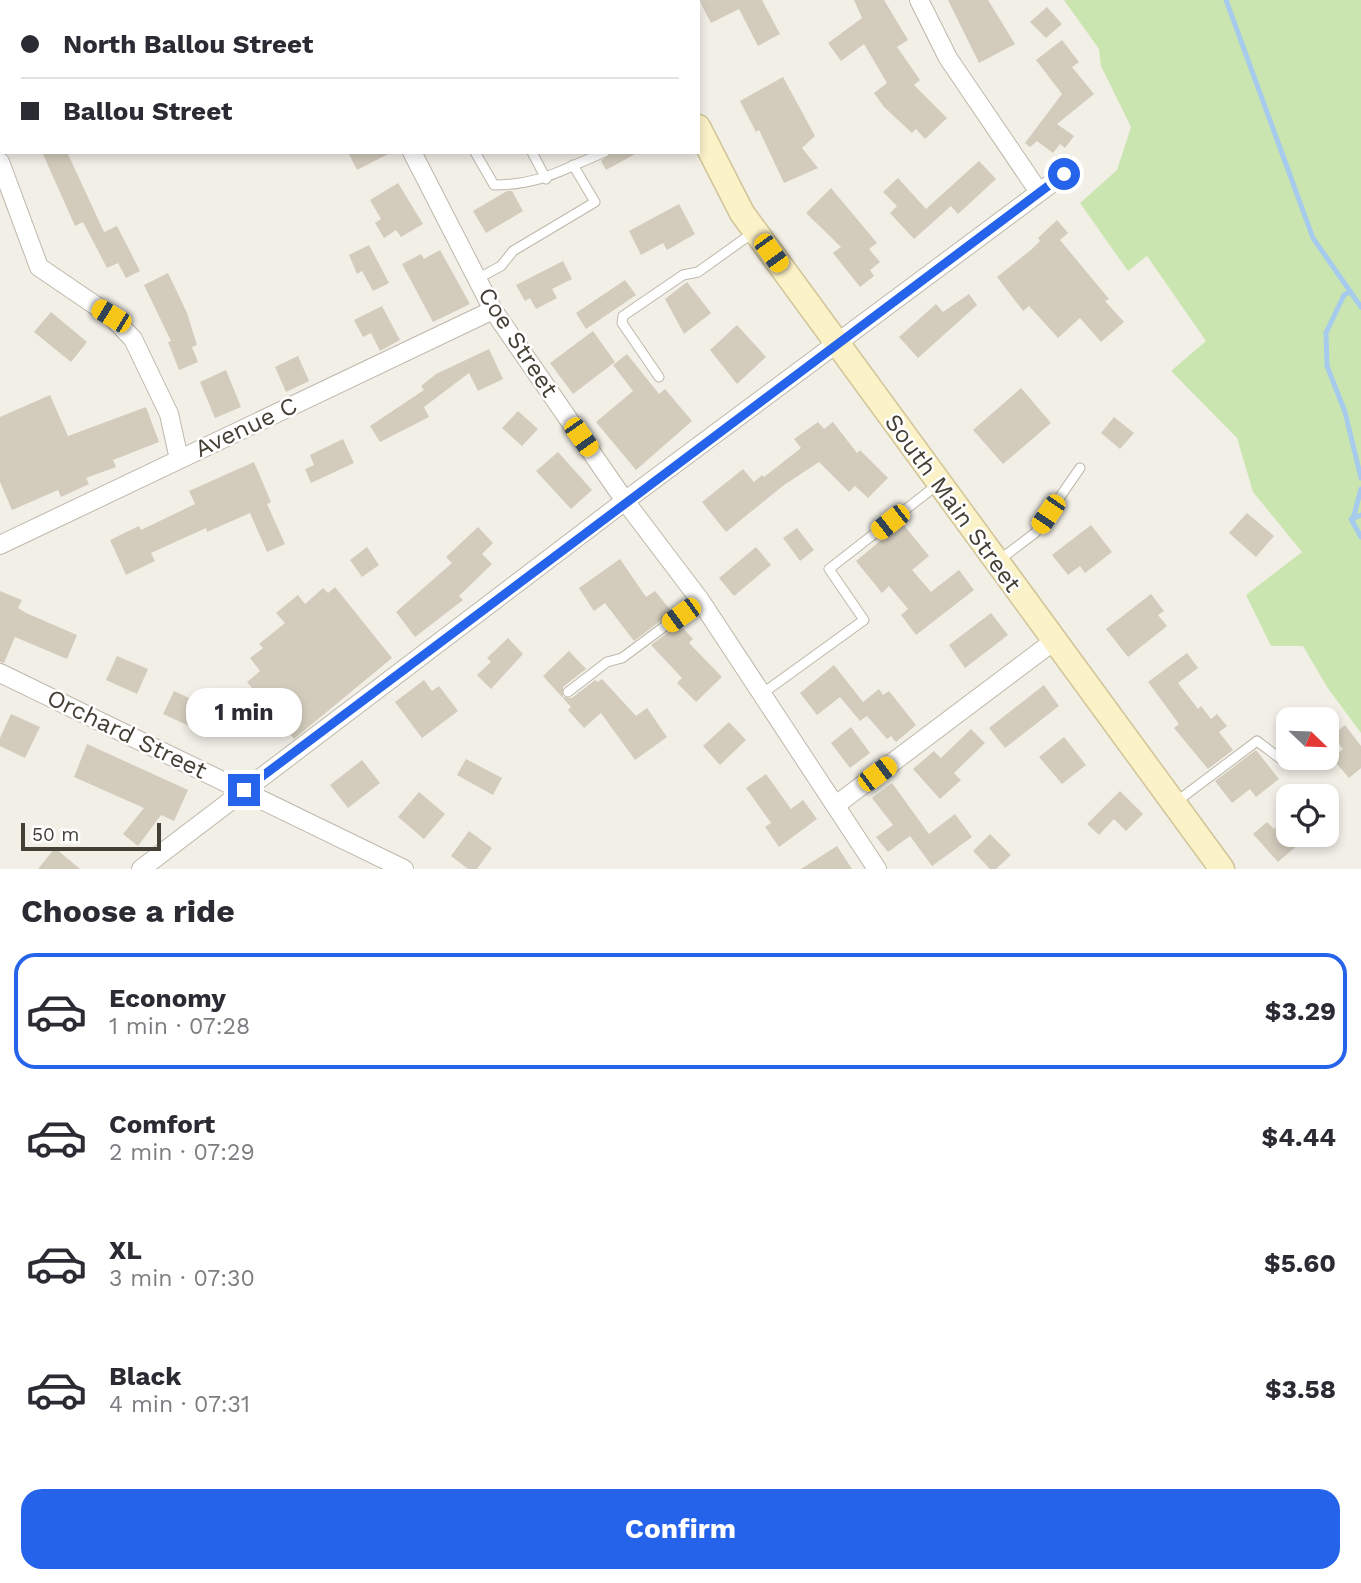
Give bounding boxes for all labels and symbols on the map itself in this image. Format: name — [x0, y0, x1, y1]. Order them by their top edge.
route start — [1048, 158, 1080, 190]
car — [751, 230, 792, 276]
street label: Coe Street — [472, 282, 564, 402]
car — [88, 296, 135, 336]
street label: Avenue C — [190, 391, 302, 463]
street label: South Main Street — [879, 408, 1027, 598]
car — [561, 414, 602, 460]
car — [1028, 491, 1069, 537]
car — [867, 501, 914, 543]
car — [658, 594, 705, 636]
street label: Orchard Street — [43, 683, 211, 785]
callout: 1 min — [186, 688, 302, 738]
north arrow — [1276, 707, 1339, 770]
car — [854, 753, 901, 795]
route end — [228, 774, 260, 806]
scale bar — [21, 820, 161, 852]

